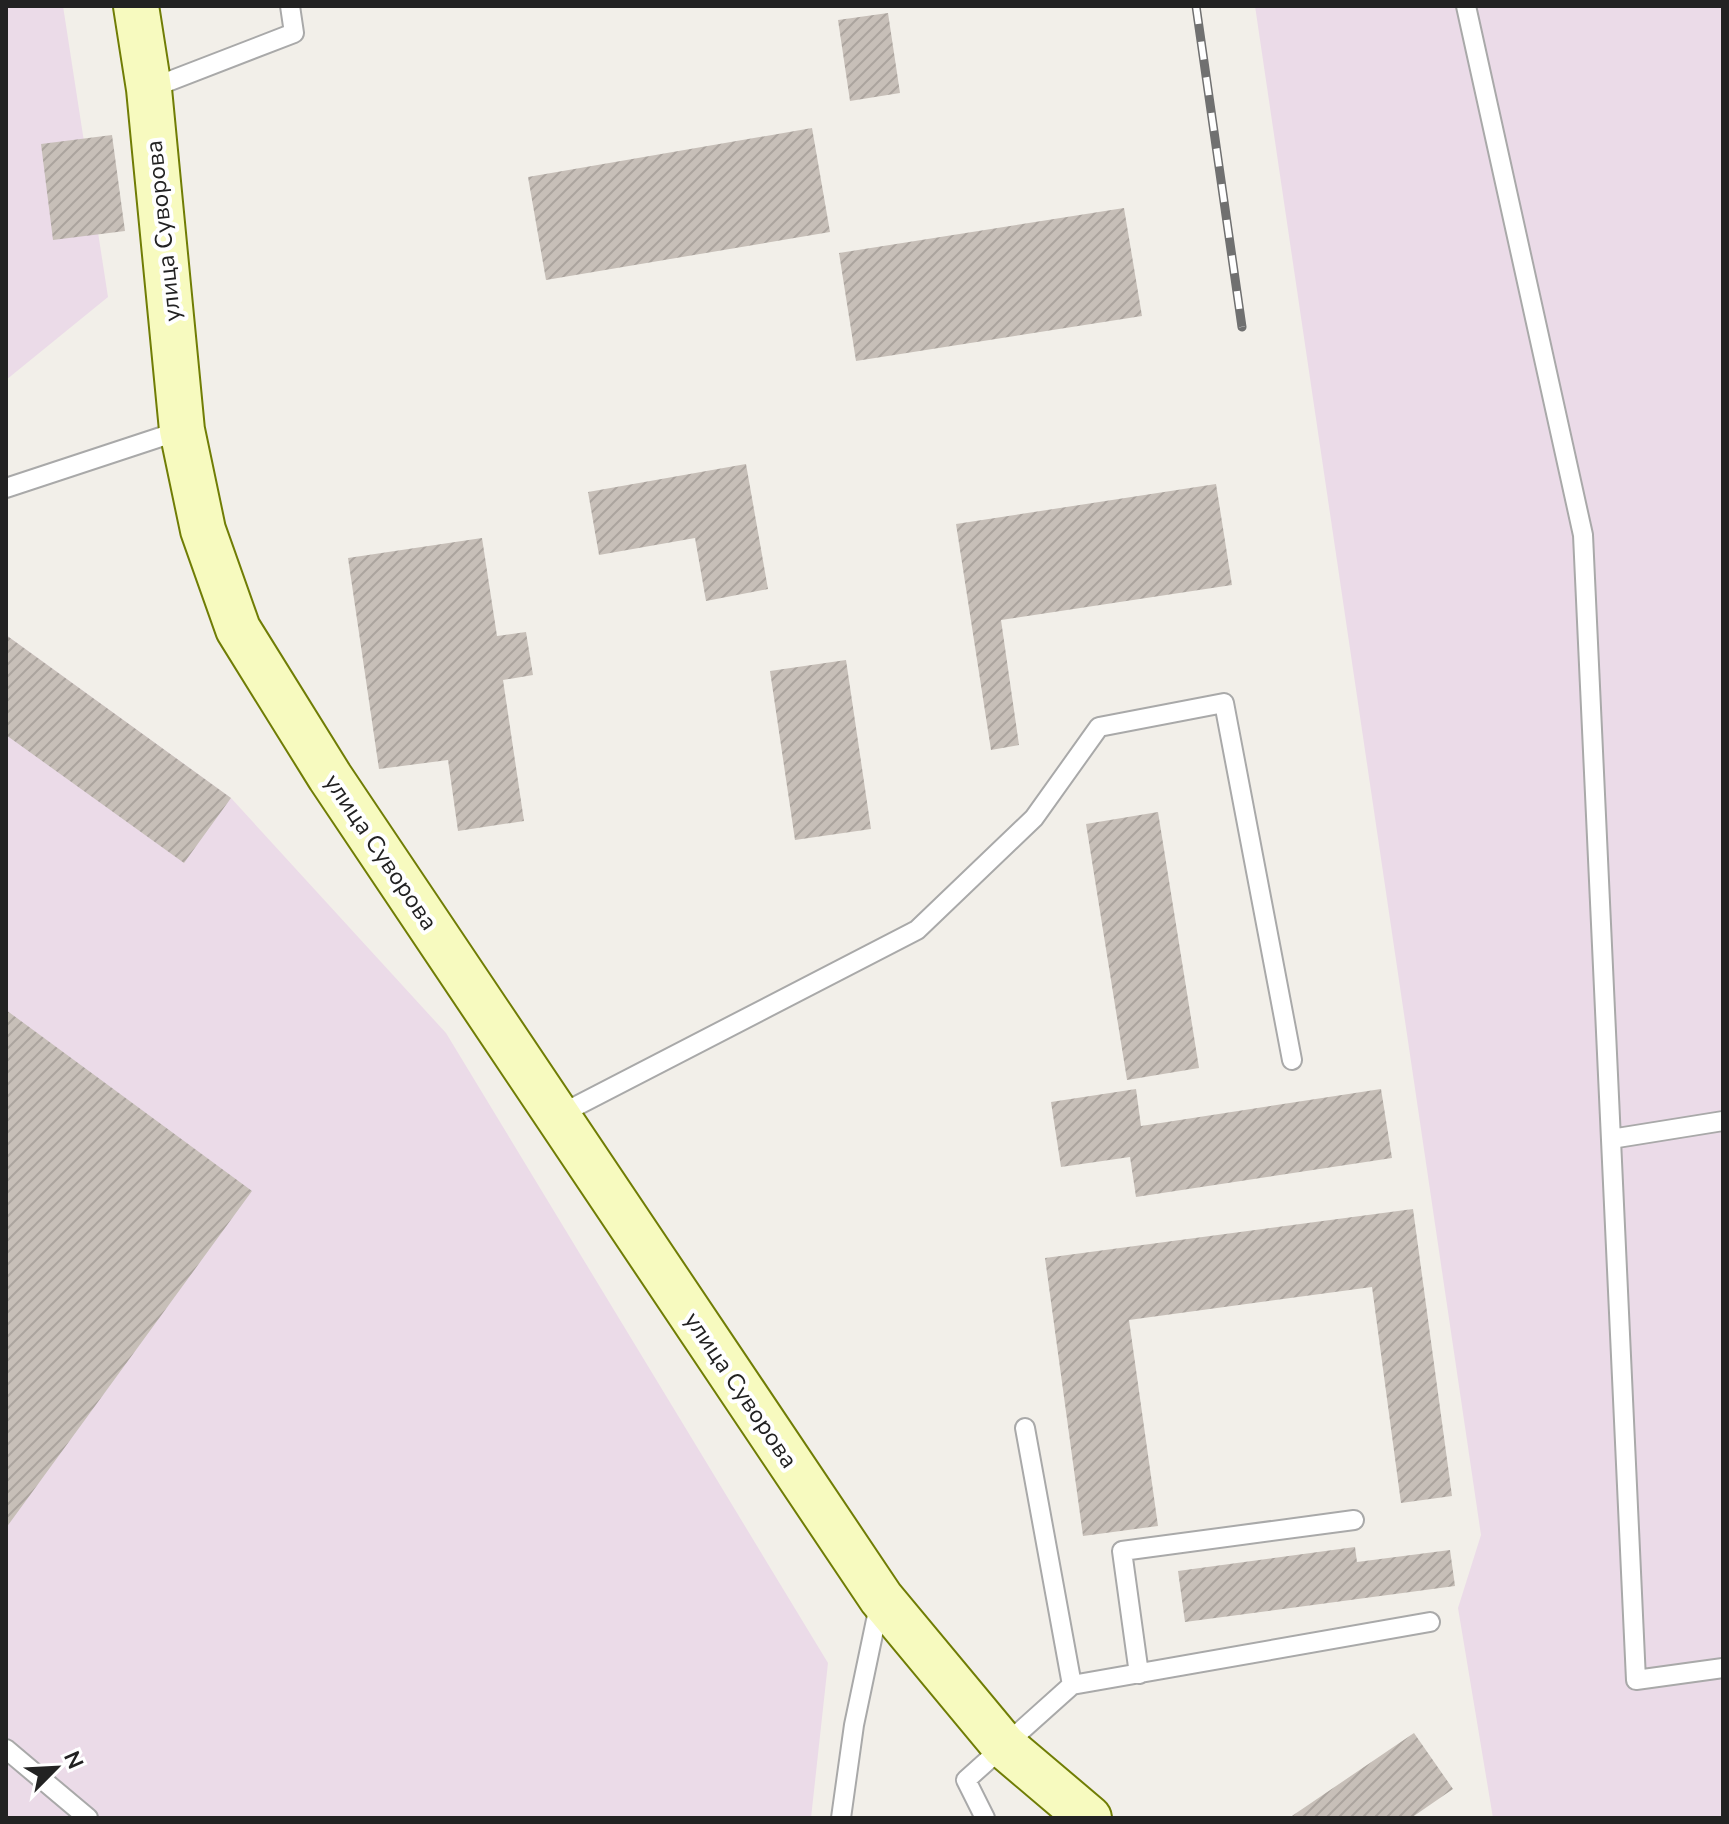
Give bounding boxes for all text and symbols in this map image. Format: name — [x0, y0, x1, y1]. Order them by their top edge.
street label: улица Суворова — [138, 139, 188, 323]
street label: улица Суворова — [317, 768, 445, 936]
street label: улица Суворова — [677, 1306, 805, 1474]
north arrow — [16, 1728, 96, 1808]
text: N — [56, 1747, 90, 1774]

